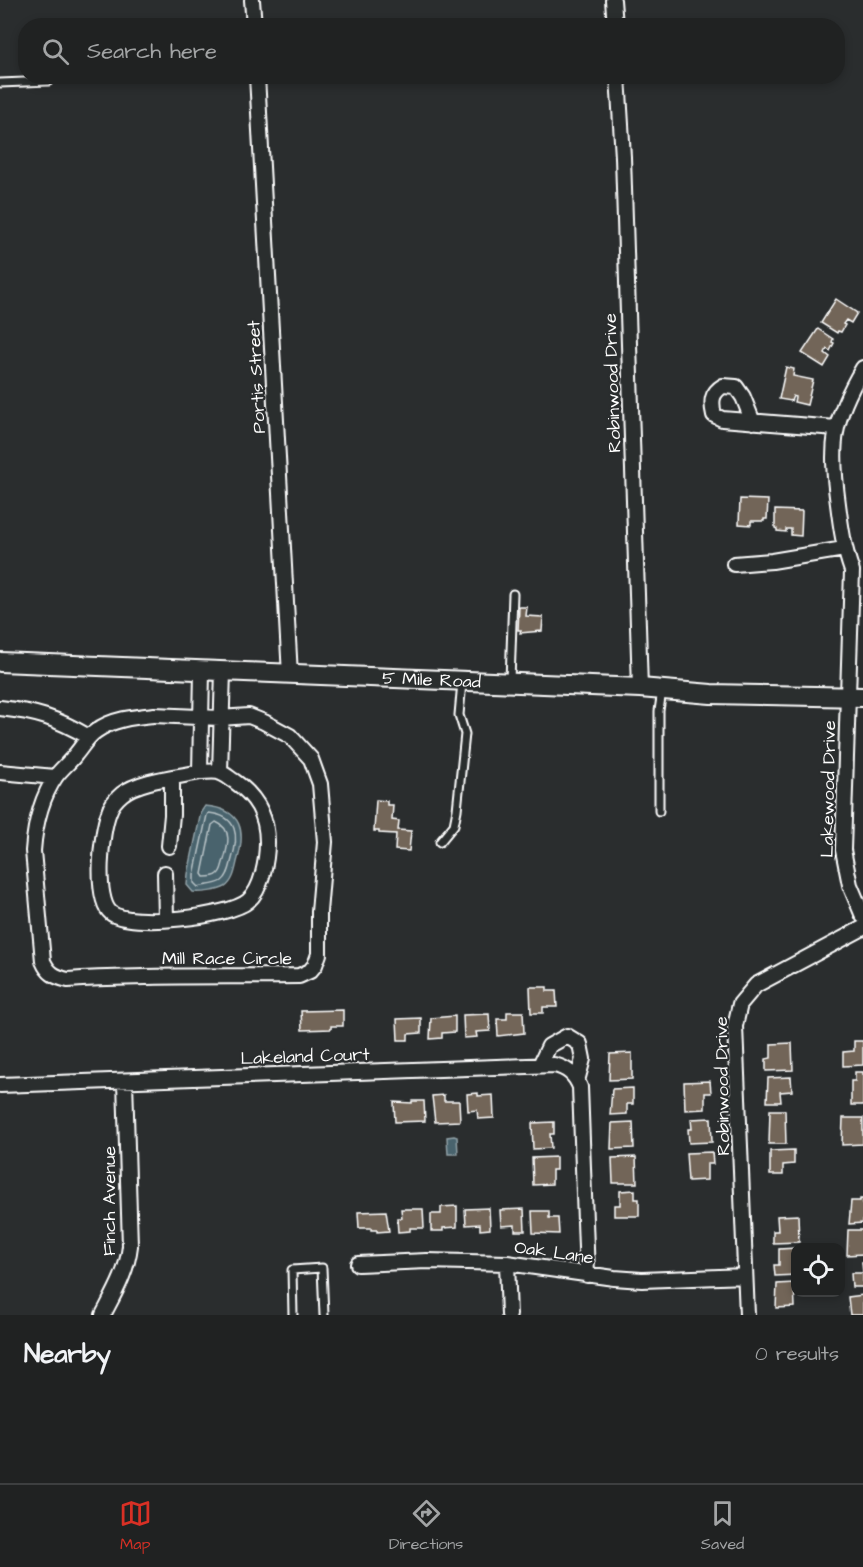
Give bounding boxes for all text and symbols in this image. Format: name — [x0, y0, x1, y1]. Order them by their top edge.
search box — [18, 18, 845, 84]
icon: search — [39, 35, 72, 68]
text: Search here — [87, 36, 217, 67]
street label: Robinwood Drive — [598, 313, 627, 453]
street label: Portis Street — [241, 319, 272, 434]
street label: 5 Mile Road — [382, 666, 481, 695]
street label: Lakewood Drive — [815, 720, 842, 858]
street label: Mill Race Circle — [162, 946, 292, 971]
street label: Robinwood Drive — [709, 1016, 736, 1156]
street label: Lakeland Court — [240, 1042, 371, 1071]
street label: Finch Avenue — [97, 1146, 122, 1256]
street label: Oak Lane — [513, 1235, 595, 1270]
map controls — [791, 1243, 845, 1297]
button: locate — [791, 1243, 845, 1297]
text: Nearby — [24, 1336, 111, 1372]
text: 0 results — [755, 1340, 839, 1368]
tab: Map — [119, 1497, 152, 1555]
tab: Directions — [389, 1497, 463, 1555]
tab: Saved — [701, 1497, 744, 1555]

